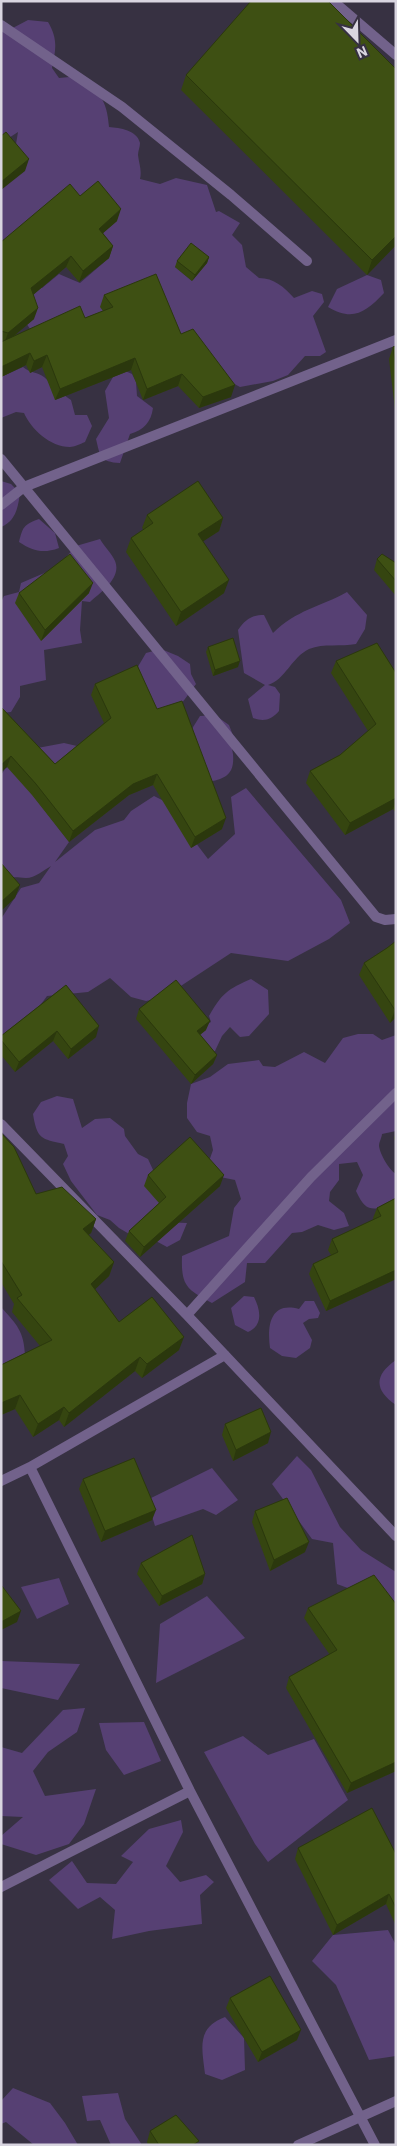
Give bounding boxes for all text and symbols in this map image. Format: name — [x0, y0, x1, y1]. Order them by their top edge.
north arrow — [332, 15, 382, 65]
text: N — [354, 42, 370, 62]

